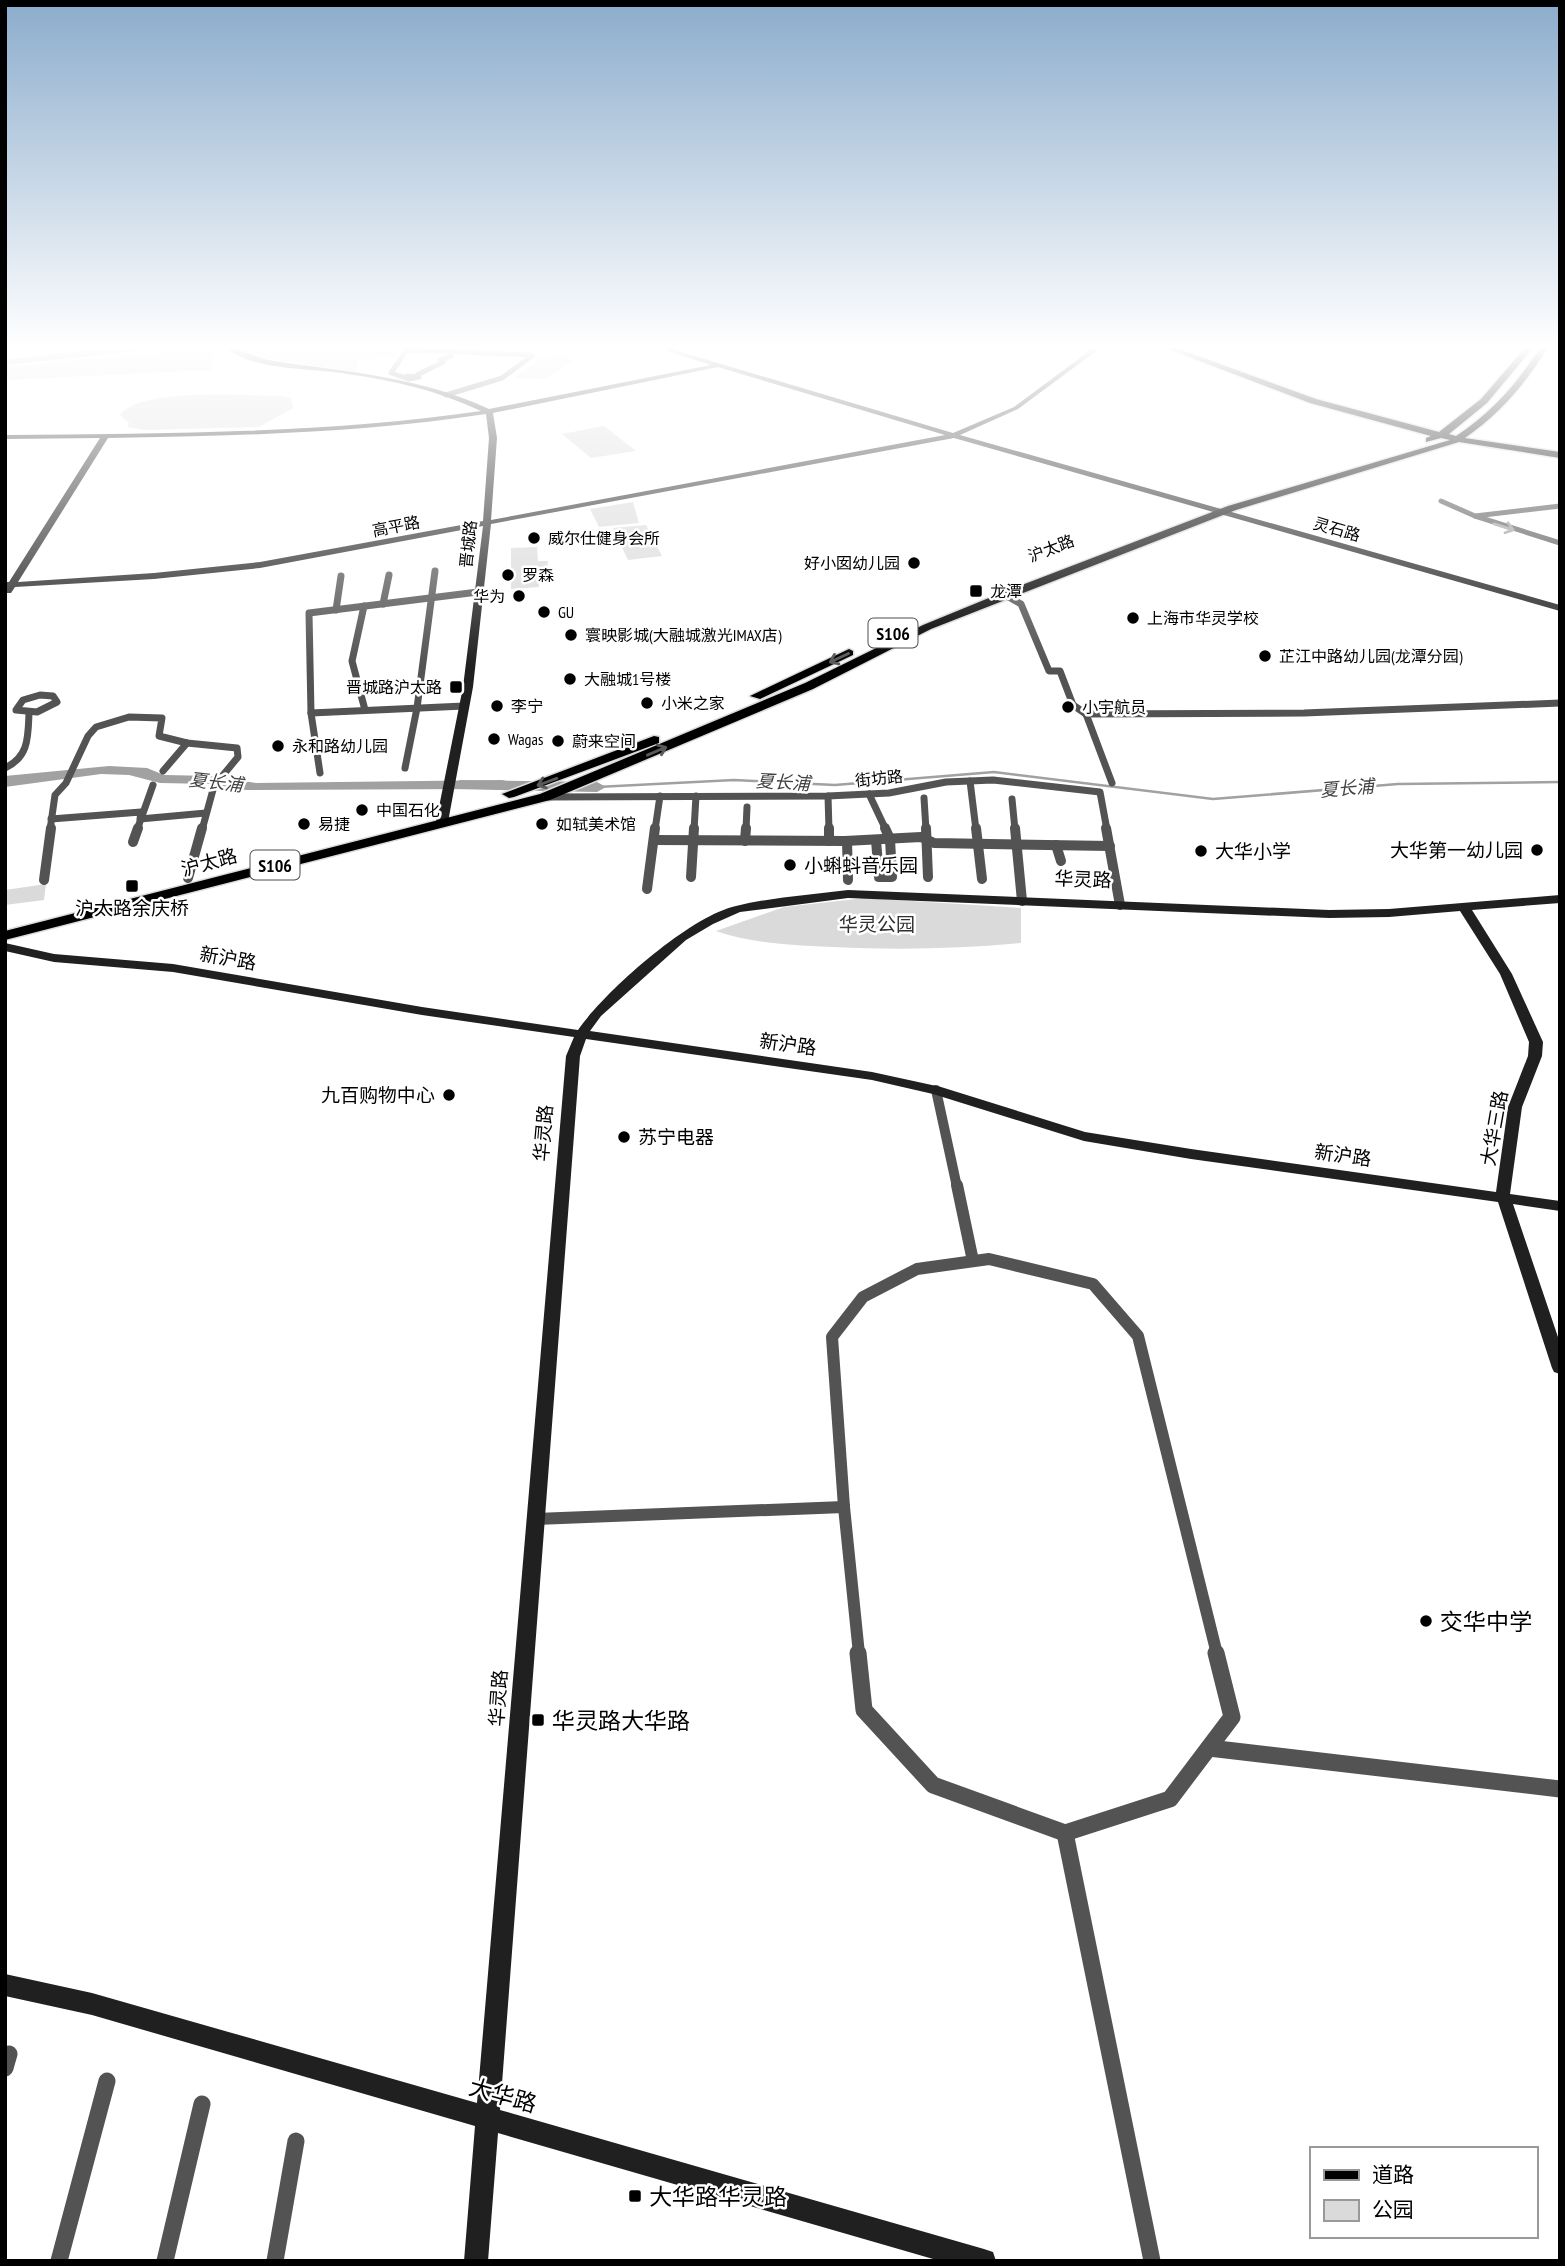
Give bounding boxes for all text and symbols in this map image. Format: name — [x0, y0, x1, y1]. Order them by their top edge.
street label: 高平路 — [371, 512, 421, 540]
street label: 灵石路 — [1311, 513, 1363, 545]
street label: 晋城路 — [456, 519, 480, 569]
one-way arrow — [1493, 522, 1515, 535]
place label: 威尔仕健身会所 — [548, 528, 660, 548]
marker: 威尔仕健身会所 — [526, 530, 542, 546]
street label: 沪太路 — [1025, 530, 1077, 566]
place label: 好小囡幼儿园 — [804, 553, 900, 573]
marker: 好小囡幼儿园 — [906, 555, 922, 571]
place label: 罗森 — [522, 565, 554, 585]
marker: 罗森 — [500, 567, 516, 583]
place label: 龙潭 — [990, 581, 1022, 601]
marker: 龙潭 — [968, 583, 984, 599]
place label: 华为 — [473, 586, 505, 606]
marker: 华为 — [511, 588, 527, 604]
place label: GU — [558, 602, 574, 622]
marker: GU — [536, 604, 552, 620]
place label: 上海市华灵学校 — [1147, 608, 1259, 628]
marker: 上海市华灵学校 — [1125, 610, 1141, 626]
road number: S106 — [868, 618, 917, 648]
place label: 寰映影城(大融城激光IMAX店) — [585, 625, 782, 645]
marker: 寰映影城(大融城激光IMAX店) — [563, 627, 579, 643]
place label: 芷江中路幼儿园(龙潭分园) — [1279, 646, 1463, 666]
marker: 芷江中路幼儿园(龙潭分园) — [1257, 648, 1273, 664]
one-way arrow — [829, 652, 850, 665]
place label: 大融城1号楼 — [584, 669, 671, 689]
marker: 大融城1号楼 — [562, 671, 578, 687]
place label: 晋城路沪太路 — [346, 677, 442, 697]
marker: 晋城路沪太路 — [448, 679, 464, 695]
place label: 小米之家 — [661, 693, 725, 713]
marker: 小米之家 — [639, 695, 655, 711]
place label: 李宁 — [511, 696, 543, 716]
place label: 小宇航员 — [1082, 697, 1146, 717]
marker: 李宁 — [489, 698, 505, 714]
marker: 小宇航员 — [1060, 699, 1076, 715]
place label: Wagas — [508, 729, 543, 749]
marker: Wagas — [486, 731, 502, 747]
place label: 蔚来空间 — [572, 731, 636, 751]
marker: 蔚来空间 — [550, 733, 566, 749]
place label: 永和路幼儿园 — [292, 736, 388, 756]
marker: 永和路幼儿园 — [270, 738, 286, 754]
one-way arrow — [646, 744, 667, 757]
street label: 街坊路 — [854, 766, 904, 790]
water label: 夏长浦 — [188, 768, 247, 797]
water label: 夏长浦 — [755, 769, 814, 795]
water label: 夏长浦 — [1319, 774, 1378, 802]
one-way arrow — [536, 776, 558, 789]
place label: 中国石化 — [376, 800, 440, 820]
marker: 中国石化 — [354, 802, 370, 818]
place label: 易捷 — [318, 814, 350, 834]
place label: 如轼美术馆 — [556, 814, 636, 834]
marker: 易捷 — [296, 816, 312, 832]
marker: 如轼美术馆 — [534, 816, 550, 832]
place label: 大华第一幼儿园 — [1390, 838, 1523, 862]
place label: 大华小学 — [1215, 839, 1291, 863]
marker: 大华第一幼儿园 — [1529, 842, 1545, 858]
street label: 沪太路 — [178, 843, 240, 881]
marker: 大华小学 — [1193, 843, 1209, 859]
road number: S106 — [250, 850, 300, 880]
place label: 小蝌蚪音乐园 — [804, 853, 918, 877]
marker: 小蝌蚪音乐园 — [782, 857, 798, 873]
street label: 华灵路 — [1054, 866, 1112, 892]
marker: 沪太路余庆桥 — [124, 878, 140, 894]
place label: 沪太路余庆桥 — [75, 896, 189, 920]
park label: 华灵公园 — [839, 912, 915, 936]
street label: 新沪路 — [198, 941, 258, 975]
street label: 新沪路 — [758, 1028, 818, 1060]
place label: 九百购物中心 — [321, 1083, 435, 1107]
marker: 九百购物中心 — [441, 1087, 457, 1103]
street label: 大华三路 — [1476, 1088, 1512, 1168]
street label: 华灵路 — [529, 1104, 557, 1162]
place label: 苏宁电器 — [638, 1125, 714, 1149]
marker: 苏宁电器 — [616, 1129, 632, 1145]
street label: 新沪路 — [1313, 1139, 1373, 1171]
place label: 交华中学 — [1440, 1607, 1532, 1636]
marker: 交华中学 — [1418, 1613, 1434, 1629]
street label: 华灵路 — [484, 1669, 512, 1727]
place label: 华灵路大华路 — [552, 1706, 690, 1735]
marker: 华灵路大华路 — [530, 1712, 546, 1728]
street label: 大华路 — [466, 2072, 540, 2118]
legend — [1310, 2147, 1537, 2238]
text: 道路 — [1372, 2161, 1414, 2188]
place label: 大华路华灵路 — [649, 2182, 787, 2211]
marker: 大华路华灵路 — [627, 2188, 643, 2204]
text: 公园 — [1372, 2196, 1414, 2223]

